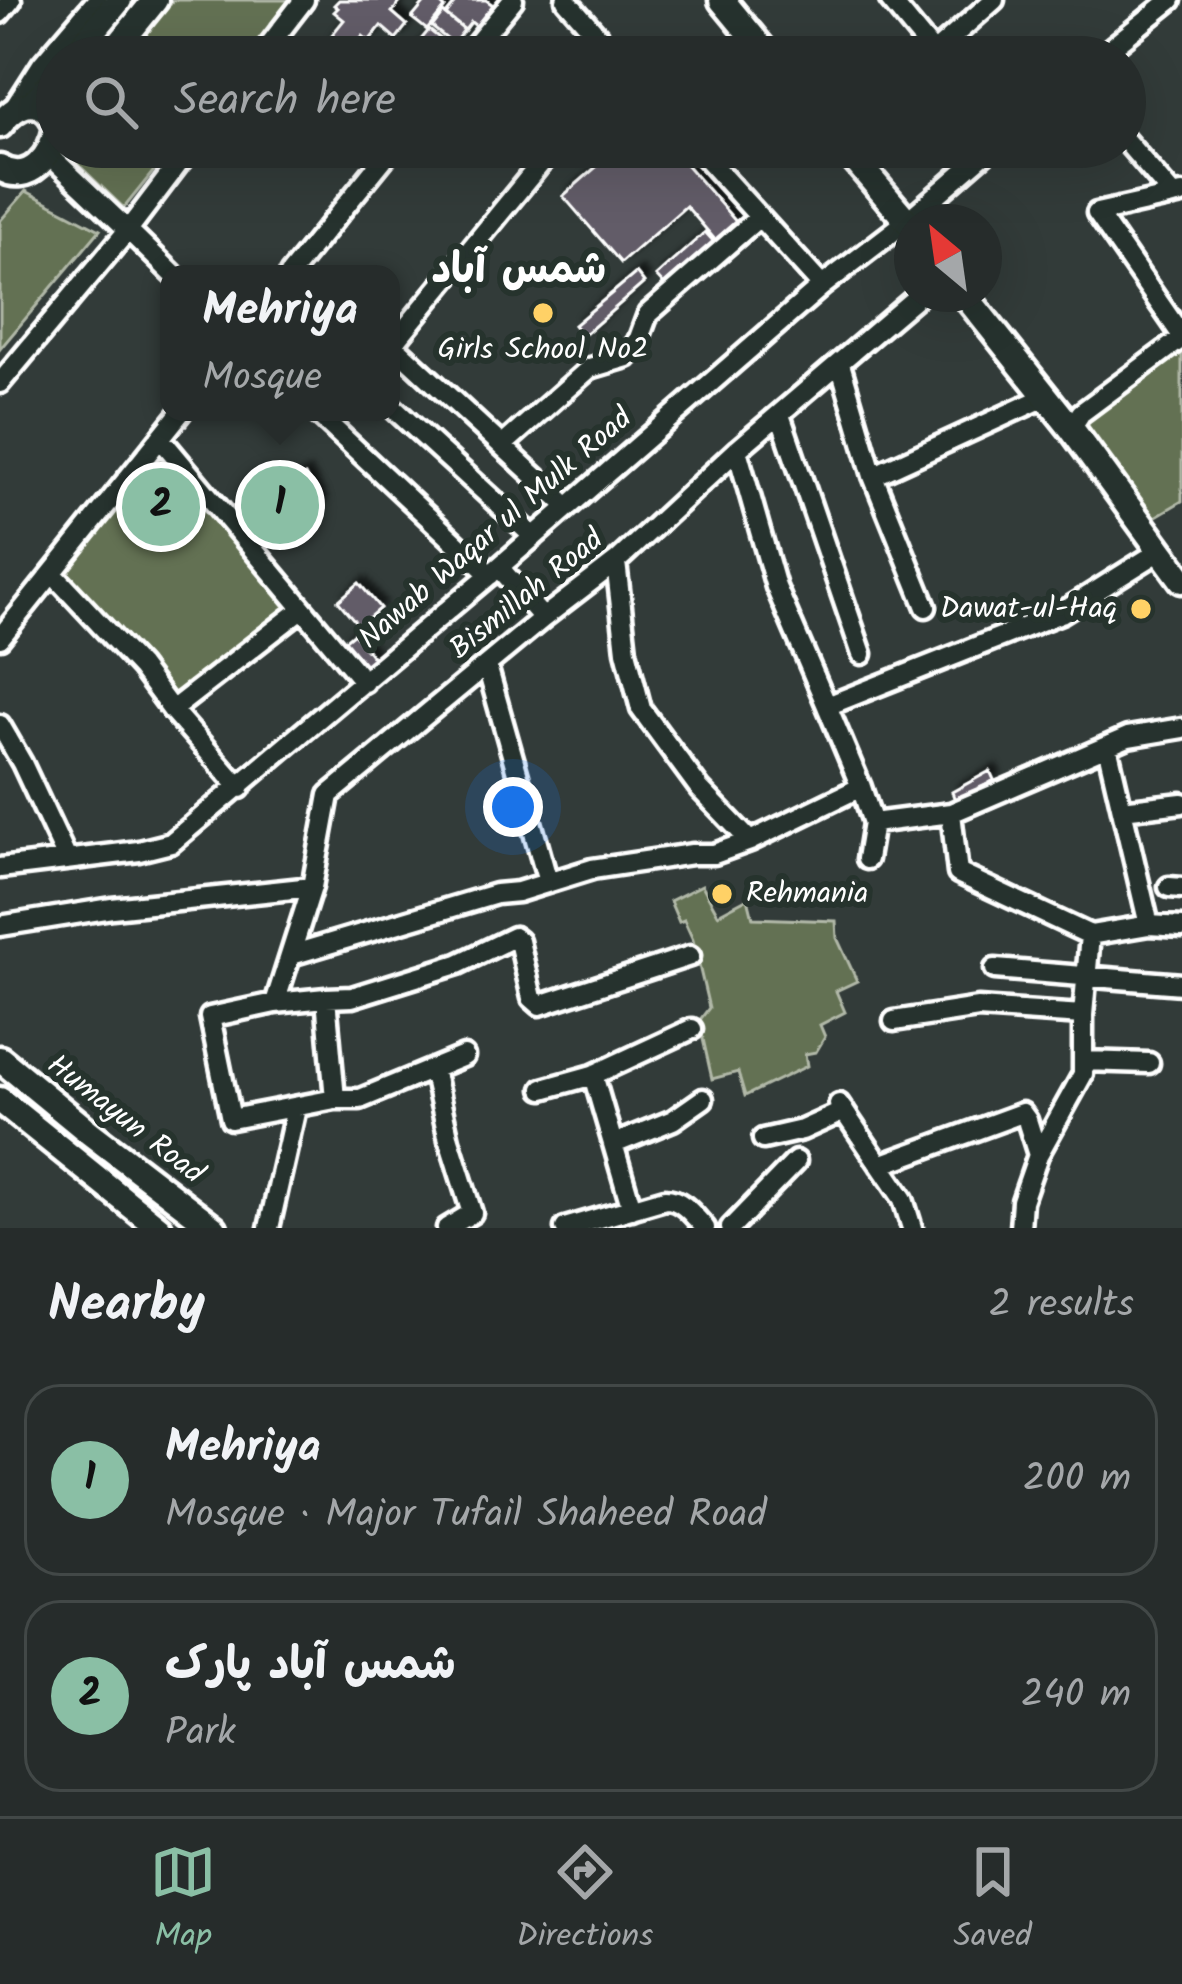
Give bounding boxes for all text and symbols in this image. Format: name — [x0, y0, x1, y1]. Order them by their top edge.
search box — [36, 36, 1146, 168]
text: Search here — [174, 66, 396, 138]
icon: search — [78, 69, 144, 135]
north arrow — [894, 204, 1002, 312]
district label: شمس آباد — [432, 237, 606, 304]
popup — [160, 265, 400, 421]
text: Mehriya — [202, 276, 358, 348]
marker: Girls School No2 — [530, 300, 556, 326]
place label: Girls School No2 — [438, 326, 648, 374]
text: Mosque — [202, 348, 322, 410]
street label: Nawab Waqar ul Mulk Road — [348, 395, 644, 662]
pin: 1 — [241, 460, 319, 550]
pin: 2 — [122, 462, 200, 552]
street label: Bismillah Road — [439, 517, 616, 673]
place label: Dawat-ul-Haq — [940, 585, 1117, 633]
marker: Dawat-ul-Haq — [1128, 596, 1154, 622]
your location — [483, 777, 543, 837]
place label: Rehmania — [746, 870, 868, 918]
marker: Rehmania — [709, 881, 735, 907]
street label: Humayun Road — [36, 1043, 215, 1198]
text: Nearby — [48, 1266, 205, 1347]
text: 2 results — [989, 1275, 1134, 1337]
text: Mehriya — [165, 1413, 321, 1485]
text: 1 — [84, 1449, 96, 1511]
text: 200 m — [1023, 1449, 1131, 1511]
text: Mosque · Major Tufail Shaheed Road — [165, 1485, 767, 1547]
text: شمس آباد پارک — [165, 1630, 456, 1702]
text: 2 — [79, 1665, 101, 1727]
text: 240 m — [1021, 1665, 1131, 1727]
text: Park — [165, 1703, 236, 1765]
tab: Map — [150, 1839, 216, 1964]
tab: Directions — [516, 1839, 653, 1964]
tab: Saved — [954, 1839, 1032, 1964]

